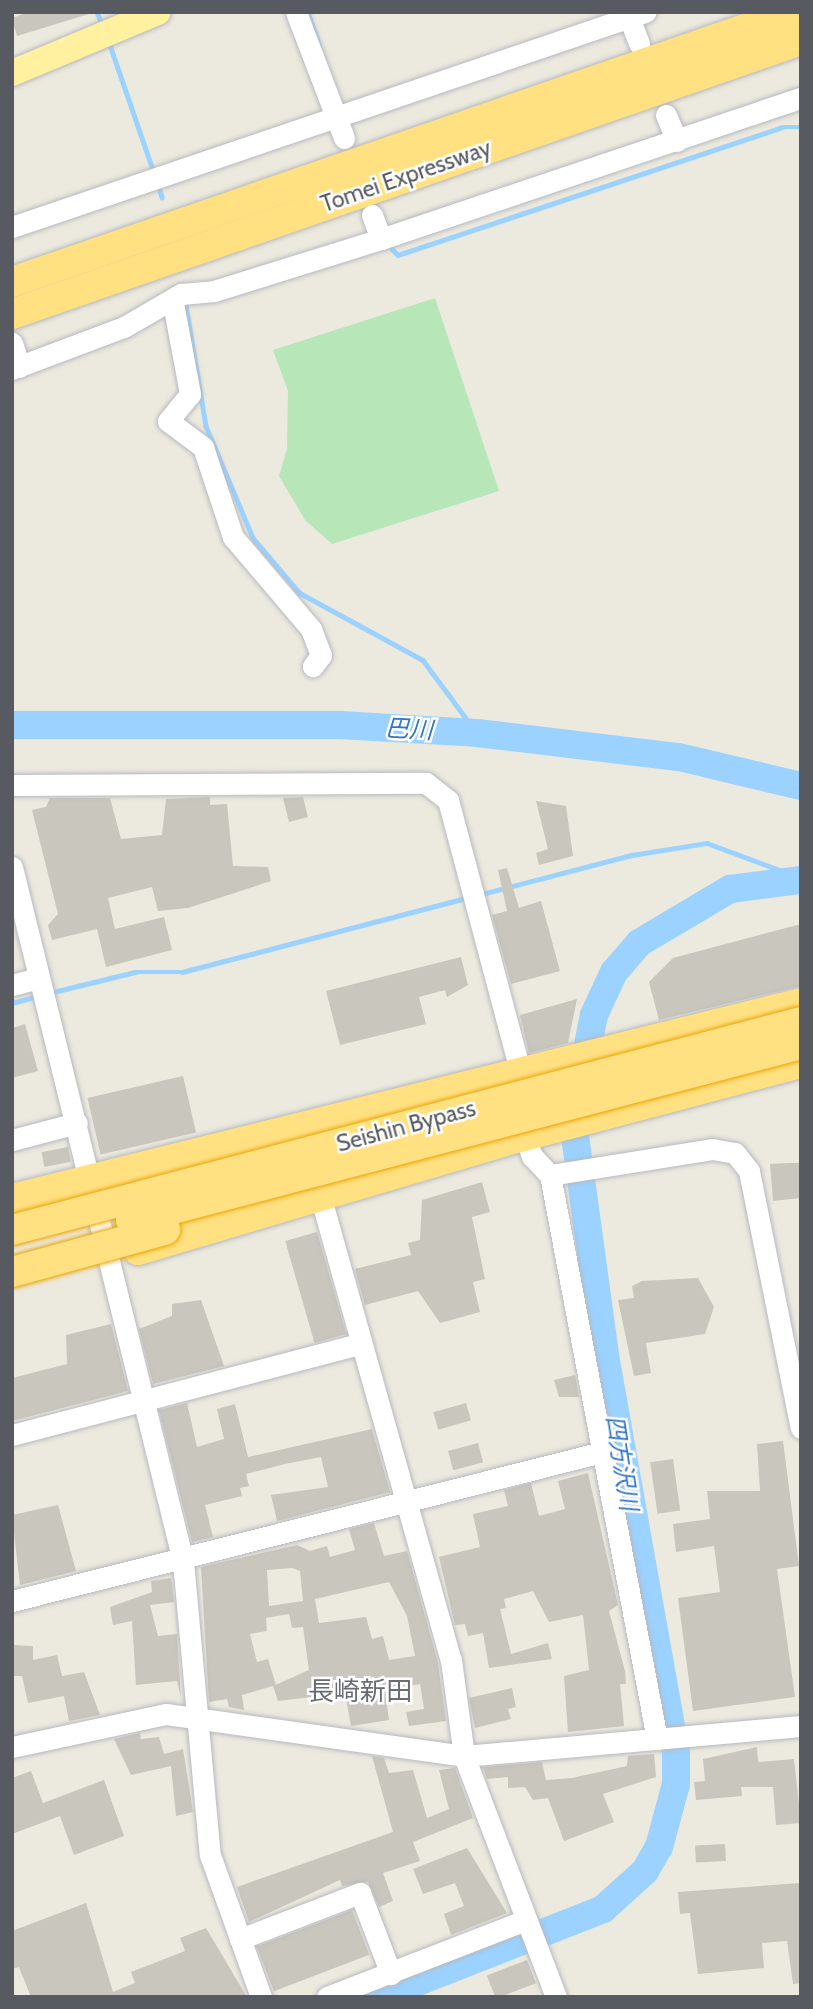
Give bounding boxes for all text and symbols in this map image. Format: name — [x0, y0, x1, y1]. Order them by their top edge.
street label: Tomei Expressway — [317, 134, 495, 218]
water label: 巴川 — [384, 713, 434, 745]
street label: Seishin Bypass — [333, 1094, 479, 1158]
water label: 四方沢川 — [600, 1413, 644, 1513]
district label: 長崎新田 — [308, 1676, 412, 1708]

